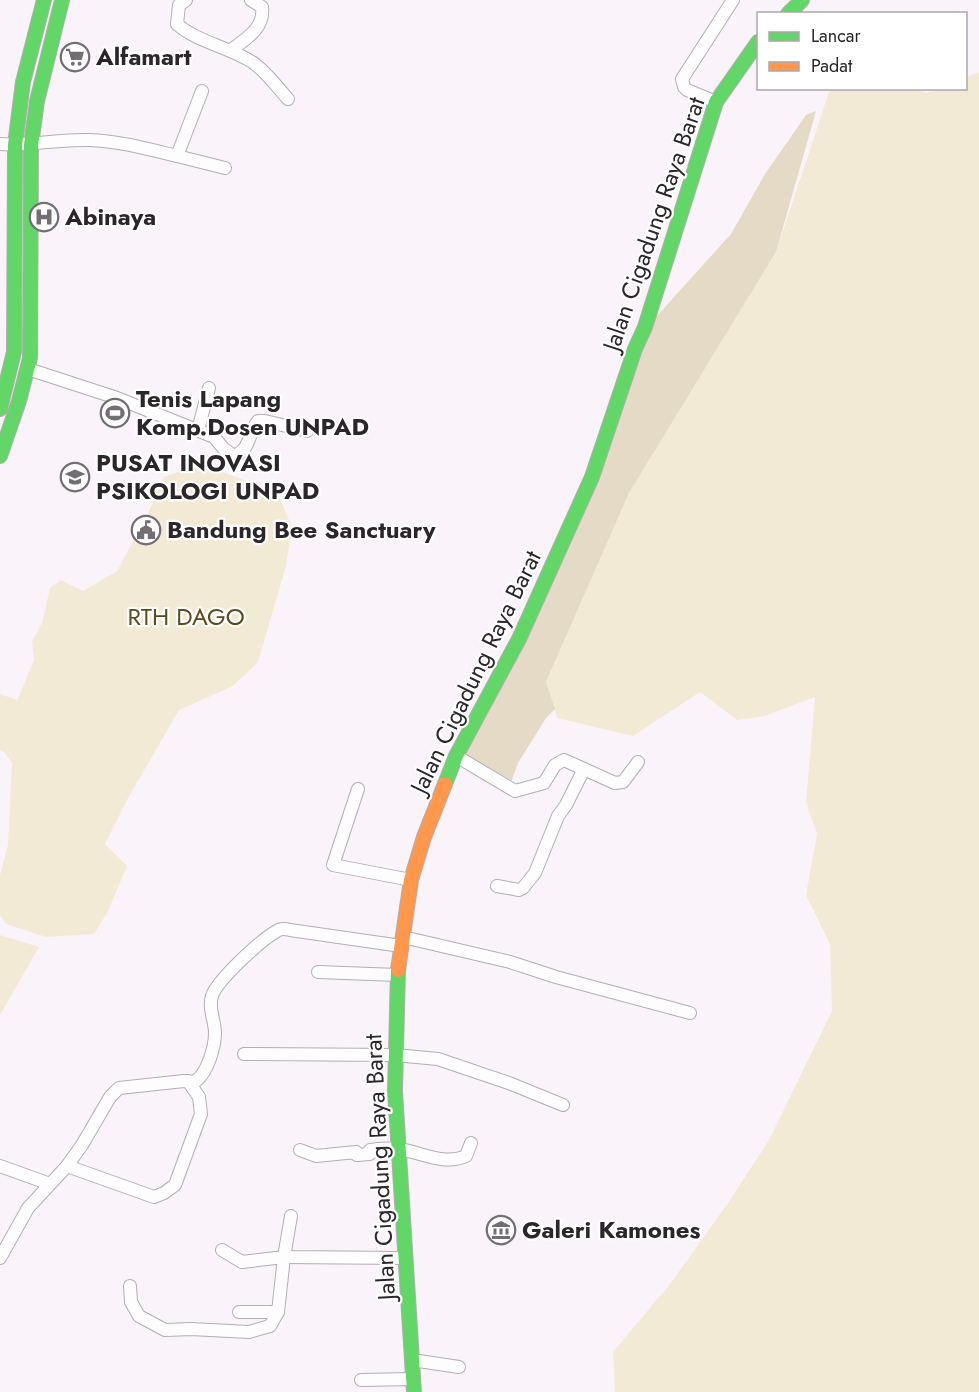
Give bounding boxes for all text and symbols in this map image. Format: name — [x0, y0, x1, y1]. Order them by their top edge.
legend — [757, 12, 967, 90]
text: Lancar — [811, 23, 861, 49]
place label: Alfamart — [95, 39, 192, 74]
supermarket icon: Alfamart — [59, 41, 91, 73]
text: Padat — [811, 53, 853, 79]
street label: Jalan Cigadung Raya Barat — [593, 92, 714, 358]
place label: Abinaya — [64, 199, 156, 234]
hospital icon: Abinaya — [28, 201, 60, 233]
place label: Tenis Lapang Komp.Dosen UNPAD — [136, 381, 369, 444]
sports icon: Tenis Lapang Komp.Dosen UNPAD — [99, 397, 131, 429]
place label: PUSAT INOVASI PSIKOLOGI UNPAD — [96, 445, 319, 508]
school or university icon: PUSAT INOVASI PSIKOLOGI UNPAD — [59, 461, 91, 493]
place label: Bandung Bee Sanctuary — [167, 512, 436, 547]
public building icon: Bandung Bee Sanctuary — [130, 514, 162, 546]
street label: Jalan Cigadung Raya Barat — [400, 544, 550, 802]
park label: RTH DAGO — [127, 599, 245, 634]
street label: Jalan Cigadung Raya Barat — [355, 1033, 404, 1304]
place label: Galeri Kamones — [522, 1212, 700, 1247]
museum icon: Galeri Kamones — [485, 1214, 517, 1246]

